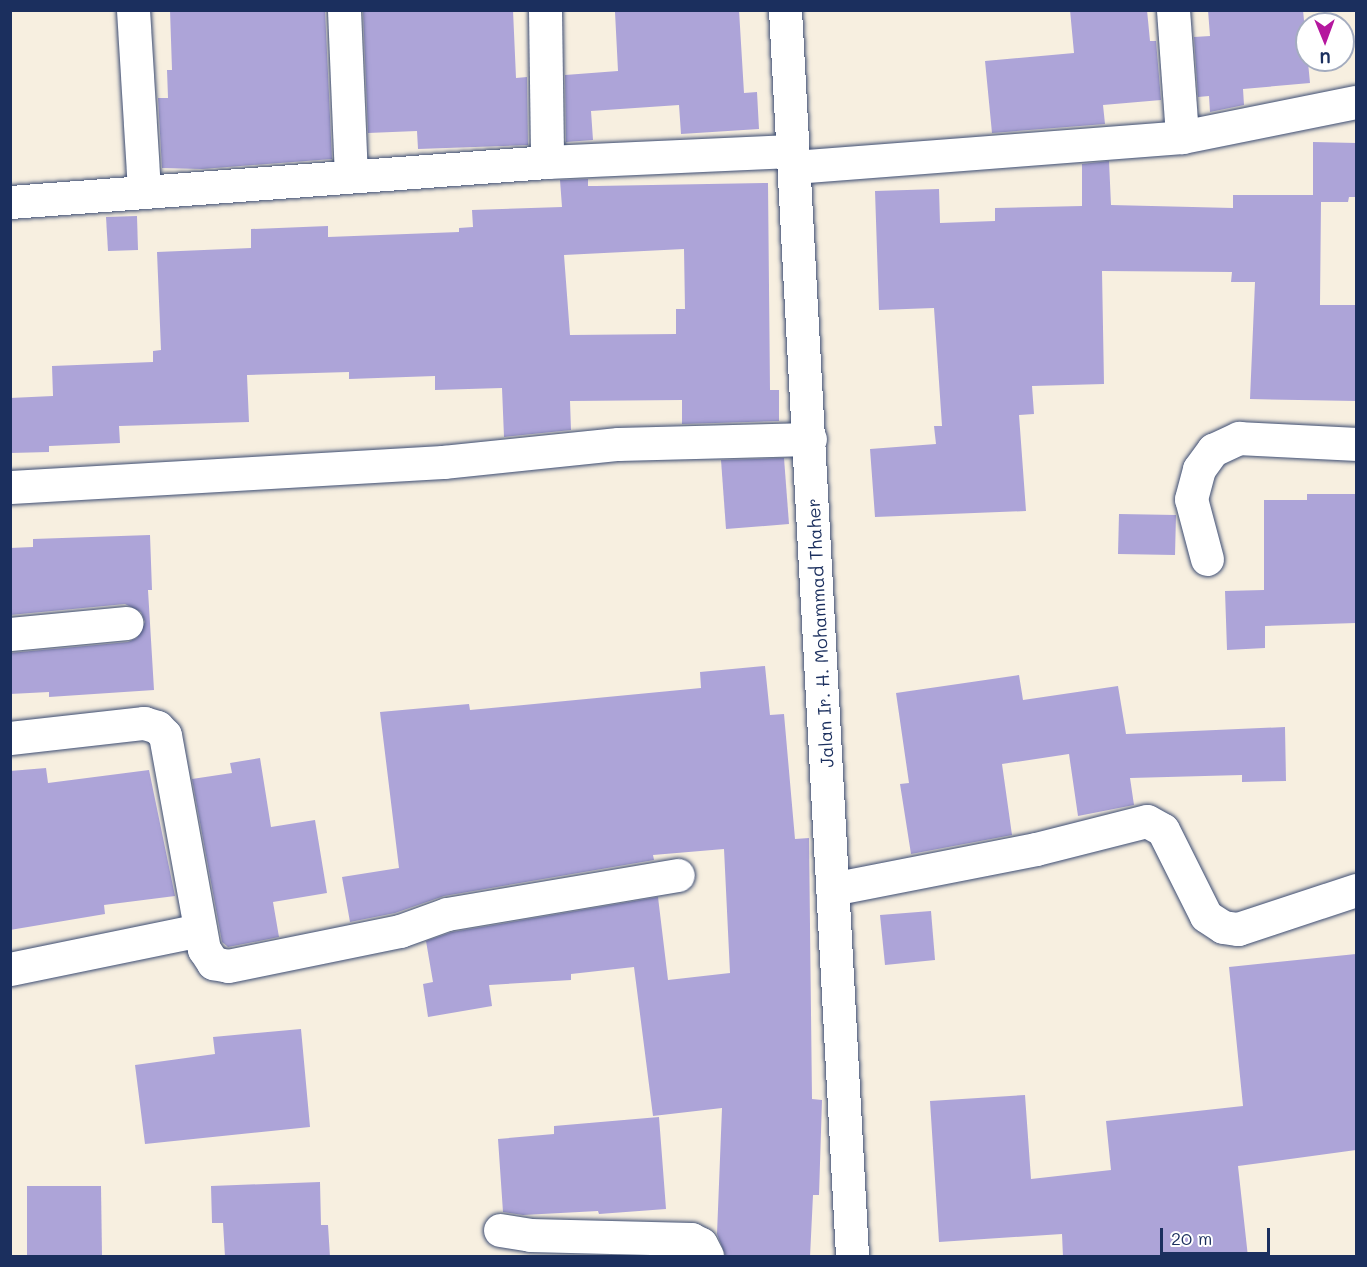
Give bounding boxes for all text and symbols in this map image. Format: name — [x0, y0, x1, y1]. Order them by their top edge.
north arrow — [1295, 12, 1355, 72]
text: U — [1319, 48, 1331, 69]
street label: Jalan Ir. H. Mohammad Thaher — [802, 498, 838, 768]
scale bar — [1163, 1216, 1272, 1254]
text: 20 m — [1171, 1226, 1212, 1250]

